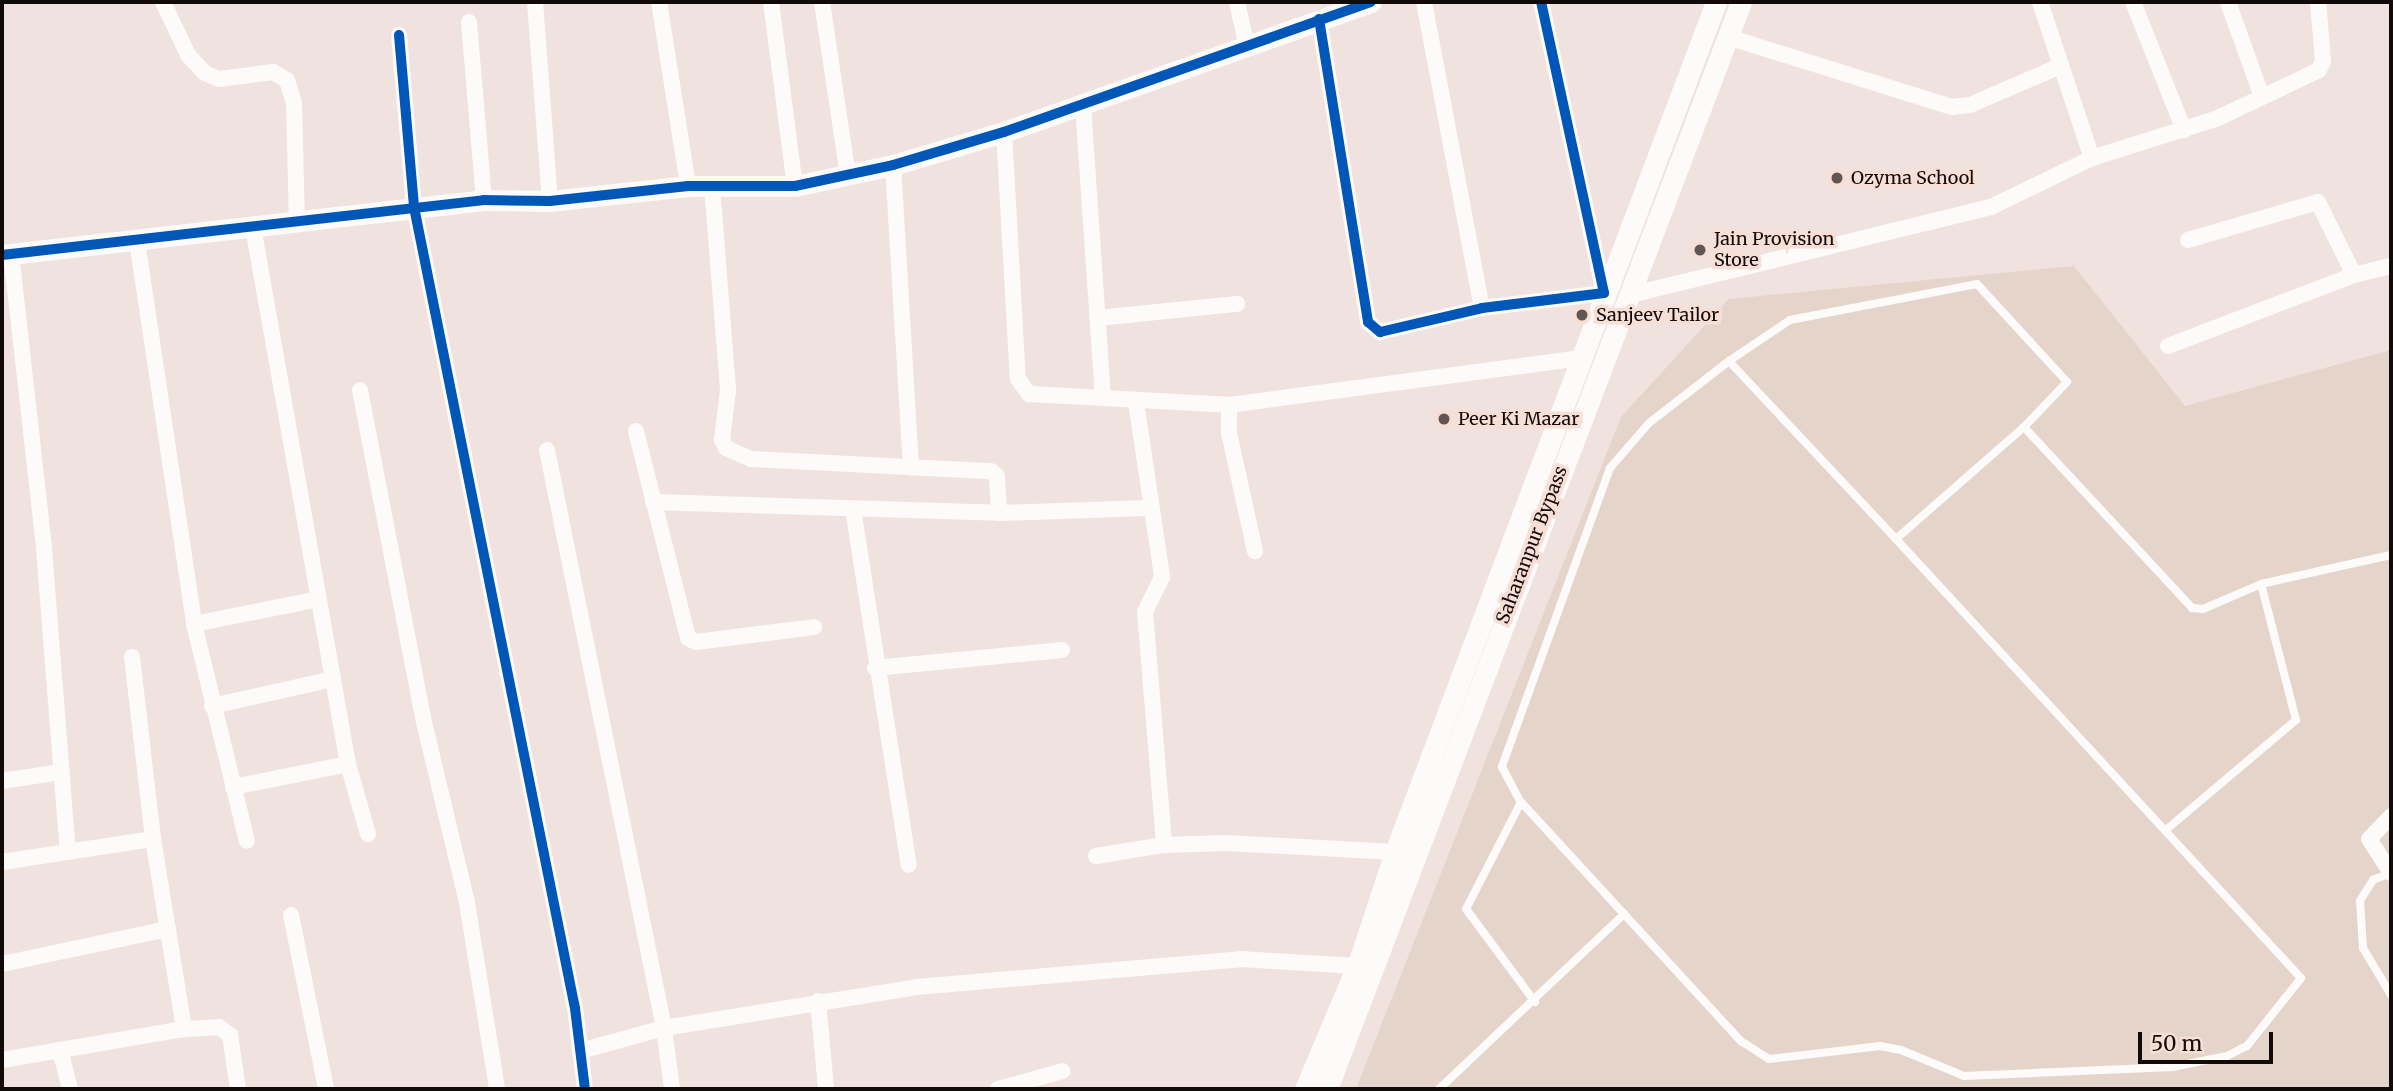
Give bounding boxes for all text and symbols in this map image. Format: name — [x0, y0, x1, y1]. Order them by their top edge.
place label: Ozyma School — [1851, 167, 1975, 189]
marker: Ozyma School — [1829, 170, 1845, 186]
place label: Jain Provision Store — [1714, 229, 1834, 272]
marker: Jain Provision Store — [1692, 242, 1708, 258]
place label: Sanjeev Tailor — [1596, 304, 1719, 326]
marker: Sanjeev Tailor — [1574, 307, 1590, 323]
place label: Peer Ki Mazar — [1458, 408, 1579, 430]
marker: Peer Ki Mazar — [1436, 411, 1452, 427]
street label: Saharanpur Bypass — [1492, 463, 1572, 627]
scale bar — [2141, 1018, 2276, 1062]
text: 50 m — [2151, 1030, 2202, 1057]

